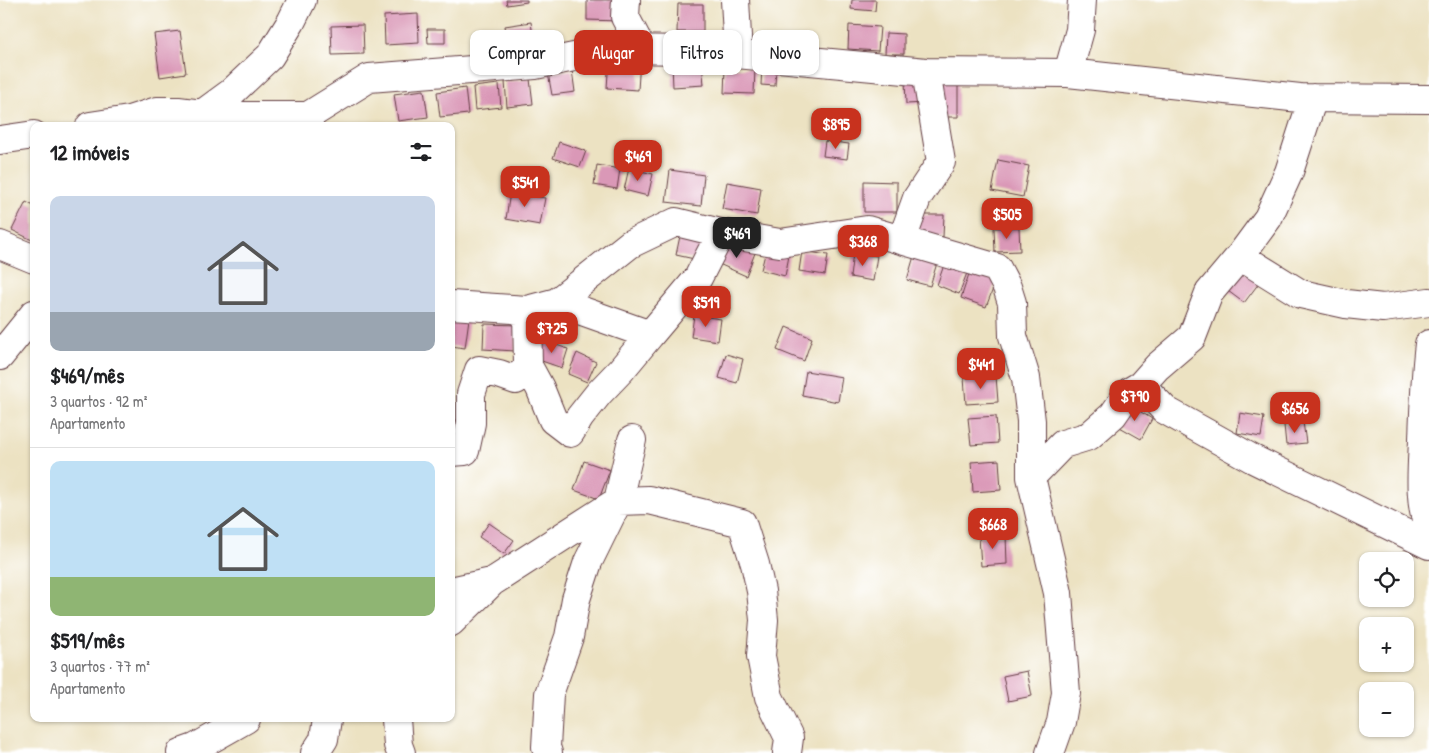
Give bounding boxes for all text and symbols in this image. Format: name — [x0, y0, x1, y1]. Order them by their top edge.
chip: Comprar — [470, 30, 564, 75]
chip: Alugar — [574, 30, 653, 75]
chip: Filtros — [663, 30, 742, 75]
chip: Novo — [752, 30, 819, 75]
pin: $895 — [806, 108, 866, 150]
text: $895 — [822, 113, 850, 135]
text: 12 imóveis — [50, 138, 129, 167]
icon: filters — [407, 138, 435, 166]
pin: $469 — [608, 140, 668, 182]
text: $469 — [625, 145, 651, 167]
pin: $541 — [495, 166, 555, 208]
text: $541 — [512, 171, 538, 193]
pin: $505 — [977, 198, 1037, 240]
text: $505 — [993, 203, 1021, 225]
pin: $469 — [707, 216, 767, 259]
text: $469 — [724, 222, 750, 244]
pin: $368 — [833, 224, 893, 267]
icon: home — [198, 228, 288, 318]
text: $368 — [849, 230, 877, 252]
pin: $519 — [676, 286, 736, 328]
text: $519 — [693, 291, 719, 313]
pin: $725 — [522, 312, 582, 354]
text: $725 — [537, 317, 567, 339]
pin: $441 — [951, 348, 1011, 390]
text: $441 — [968, 353, 994, 375]
text: $469/mês — [50, 361, 124, 390]
pin: $790 — [1105, 380, 1165, 422]
text: $790 — [1120, 385, 1150, 407]
text: 3 quartos · 92 m² — [50, 390, 147, 412]
pin: $656 — [1265, 392, 1325, 434]
text: $656 — [1281, 397, 1309, 419]
text: Apartamento — [50, 412, 125, 434]
icon: home — [198, 494, 288, 584]
pin: $668 — [963, 508, 1023, 550]
text: $668 — [979, 513, 1007, 535]
map controls — [1359, 552, 1414, 737]
button: locate — [1359, 552, 1414, 607]
button: + — [1359, 617, 1414, 672]
text: $519/mês — [50, 626, 124, 655]
text: 3 quartos · 77 m² — [50, 655, 150, 677]
text: Apartamento — [50, 677, 125, 699]
button: − — [1359, 682, 1414, 737]

